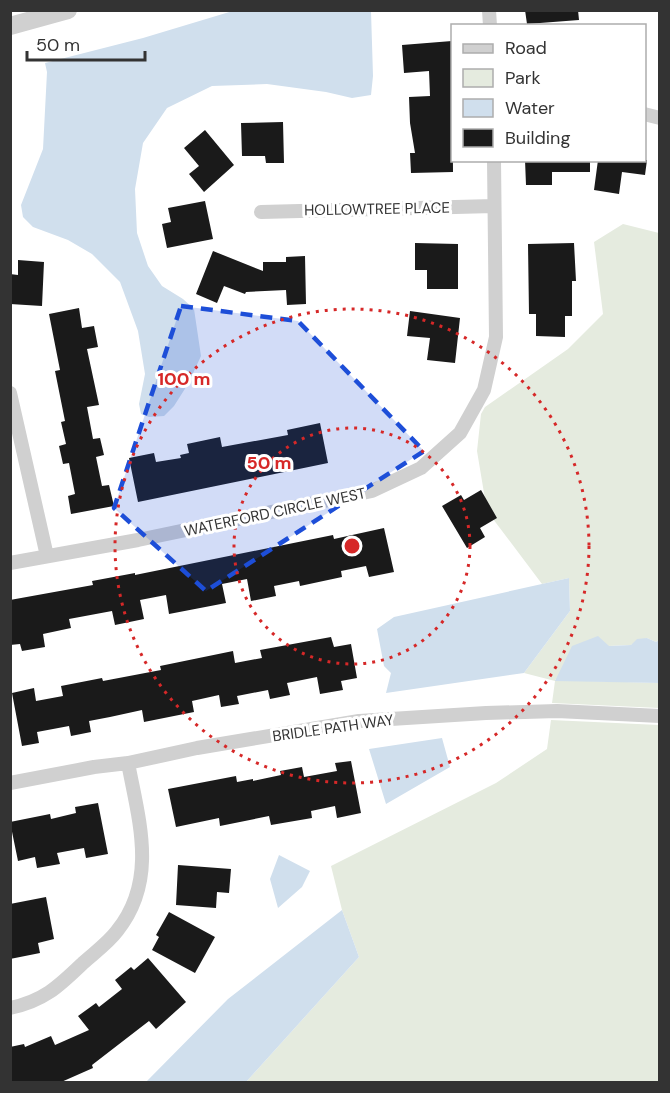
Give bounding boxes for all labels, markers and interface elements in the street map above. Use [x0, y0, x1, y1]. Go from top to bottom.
scale bar [27, 24, 146, 62]
legend [451, 24, 646, 162]
text: 50 m [36, 33, 80, 57]
text: Road [505, 36, 547, 60]
text: Park [505, 66, 541, 90]
text: Water [505, 96, 555, 120]
text: Building [505, 126, 570, 150]
street label: HOLLOWTREE PLACE [304, 198, 450, 220]
text: 100 m [157, 367, 211, 391]
text: 50 m [246, 451, 292, 475]
street label: WATERFORD CIRCLE WEST [182, 483, 368, 541]
centre of rings [342, 536, 362, 556]
street label: BRIDLE PATH WAY [271, 710, 395, 746]

